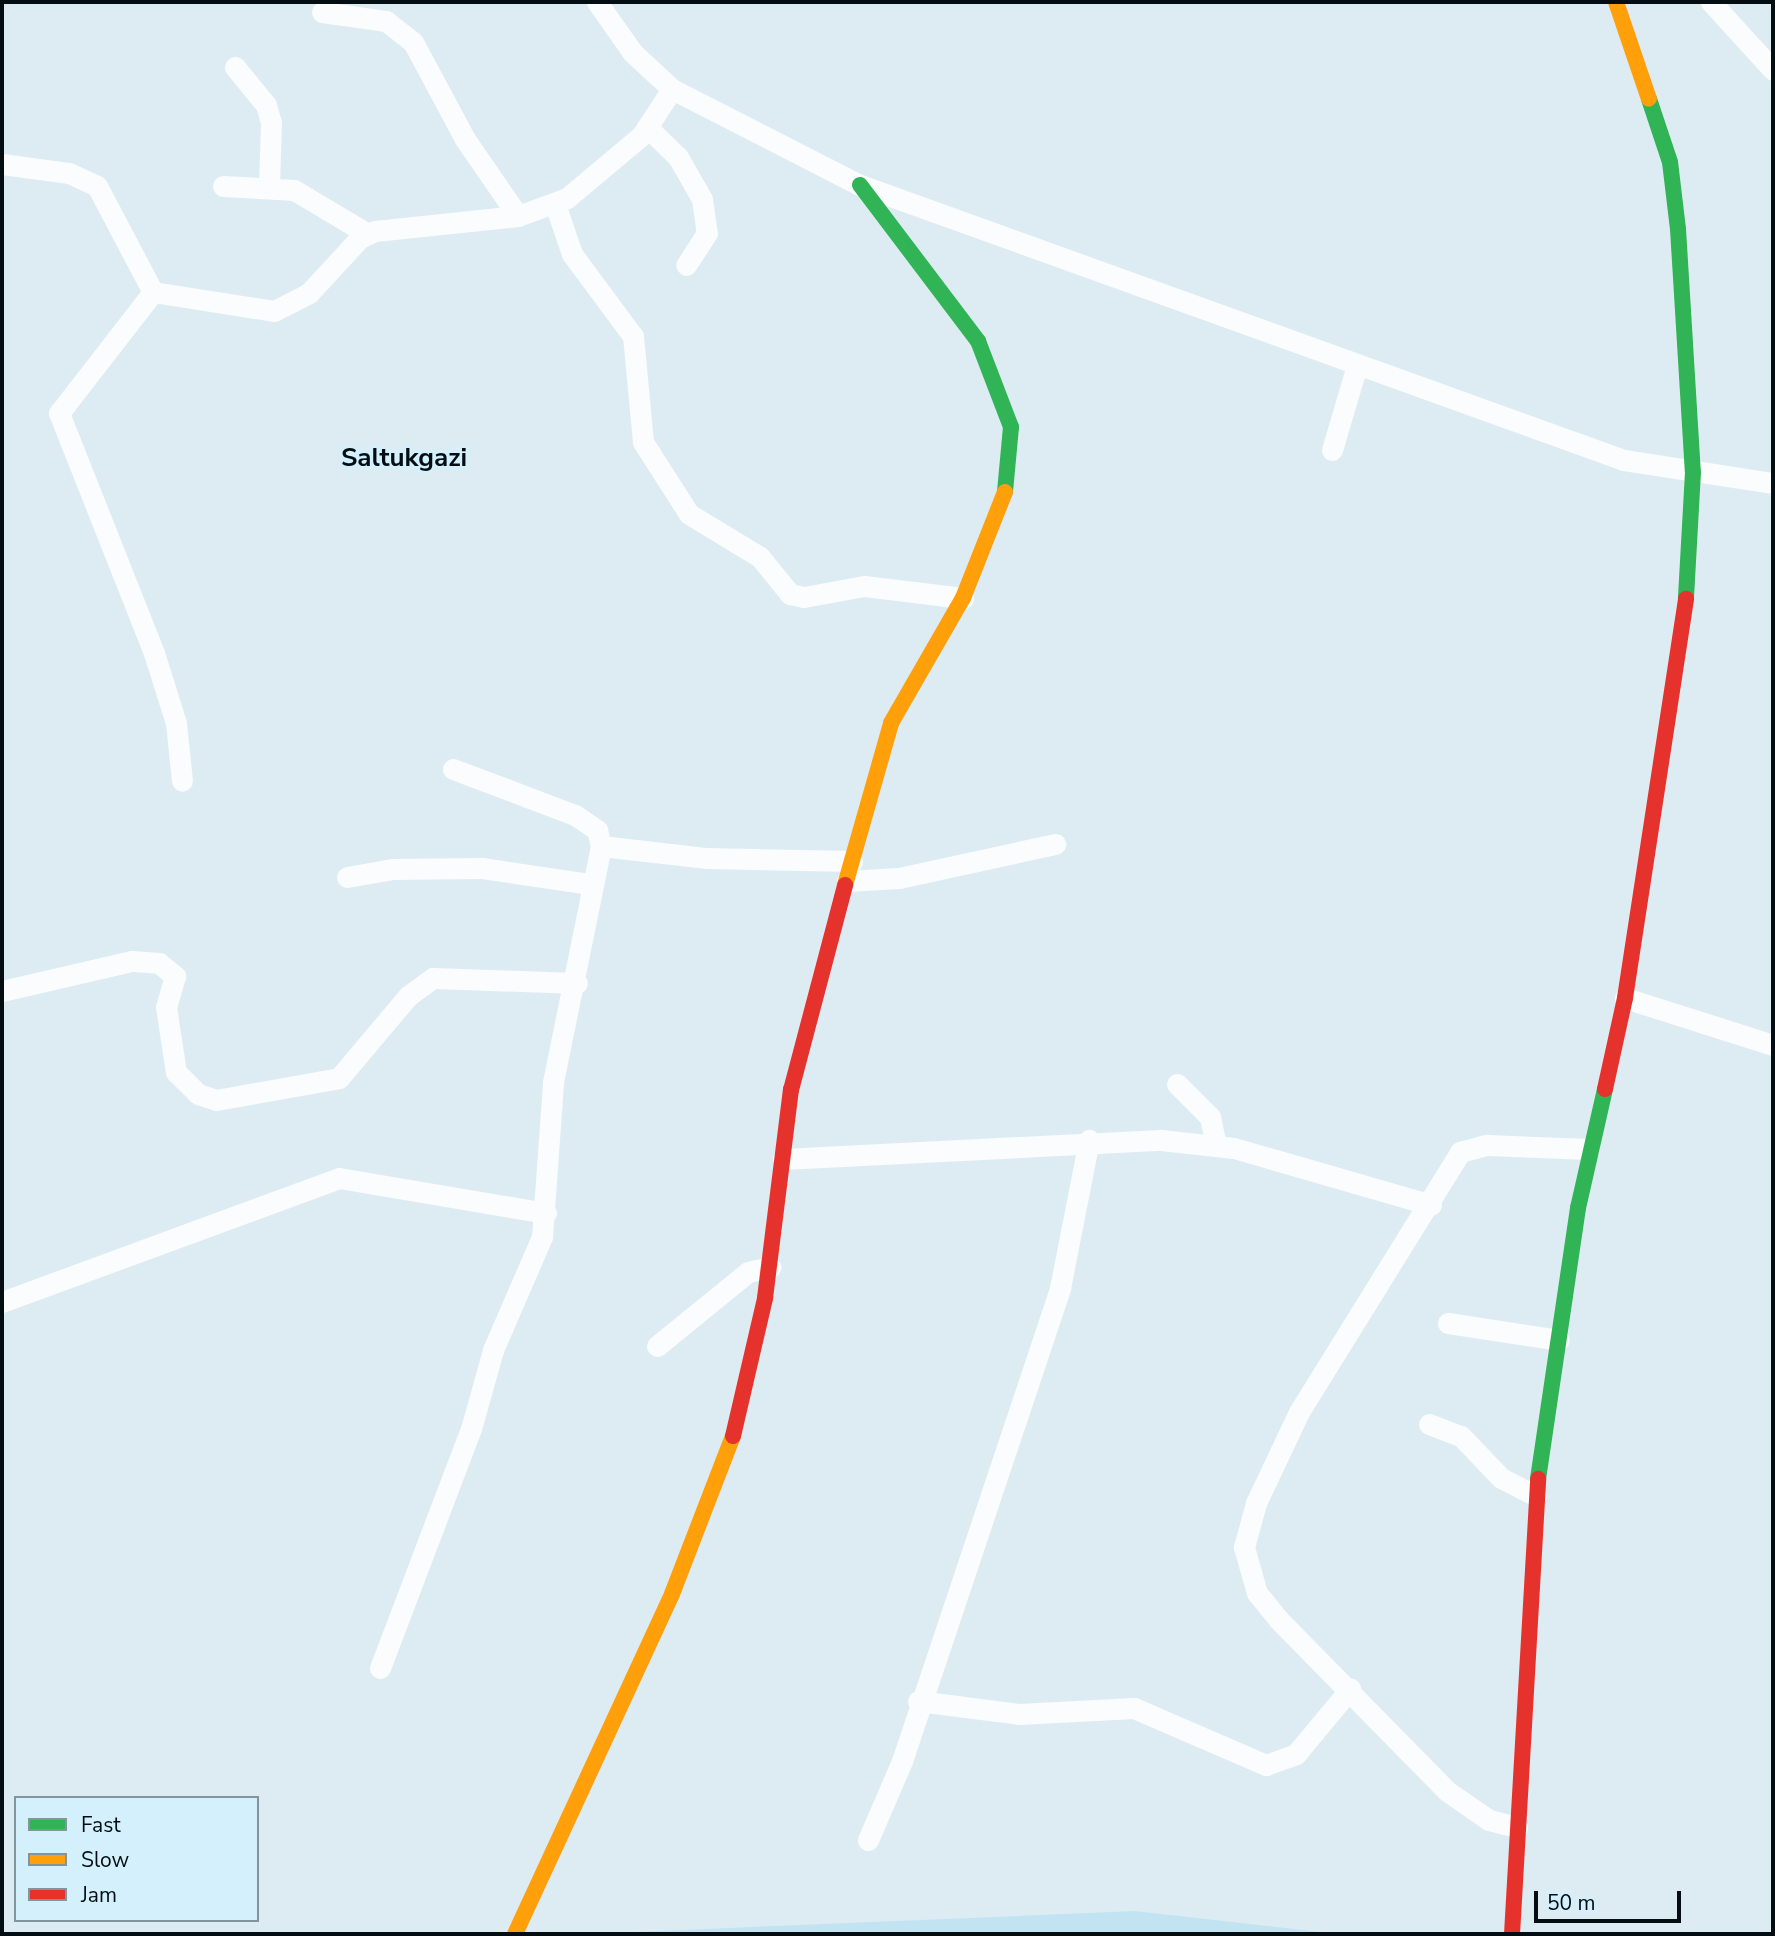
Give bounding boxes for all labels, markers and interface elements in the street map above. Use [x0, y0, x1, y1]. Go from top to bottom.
district label: Saltukgazi [341, 442, 467, 474]
legend [14, 1796, 259, 1922]
text: Fast [81, 1811, 121, 1839]
text: Slow [81, 1846, 129, 1874]
scale bar [1537, 1876, 1684, 1920]
text: Jam [81, 1881, 117, 1909]
text: 50 m [1547, 1889, 1596, 1917]

